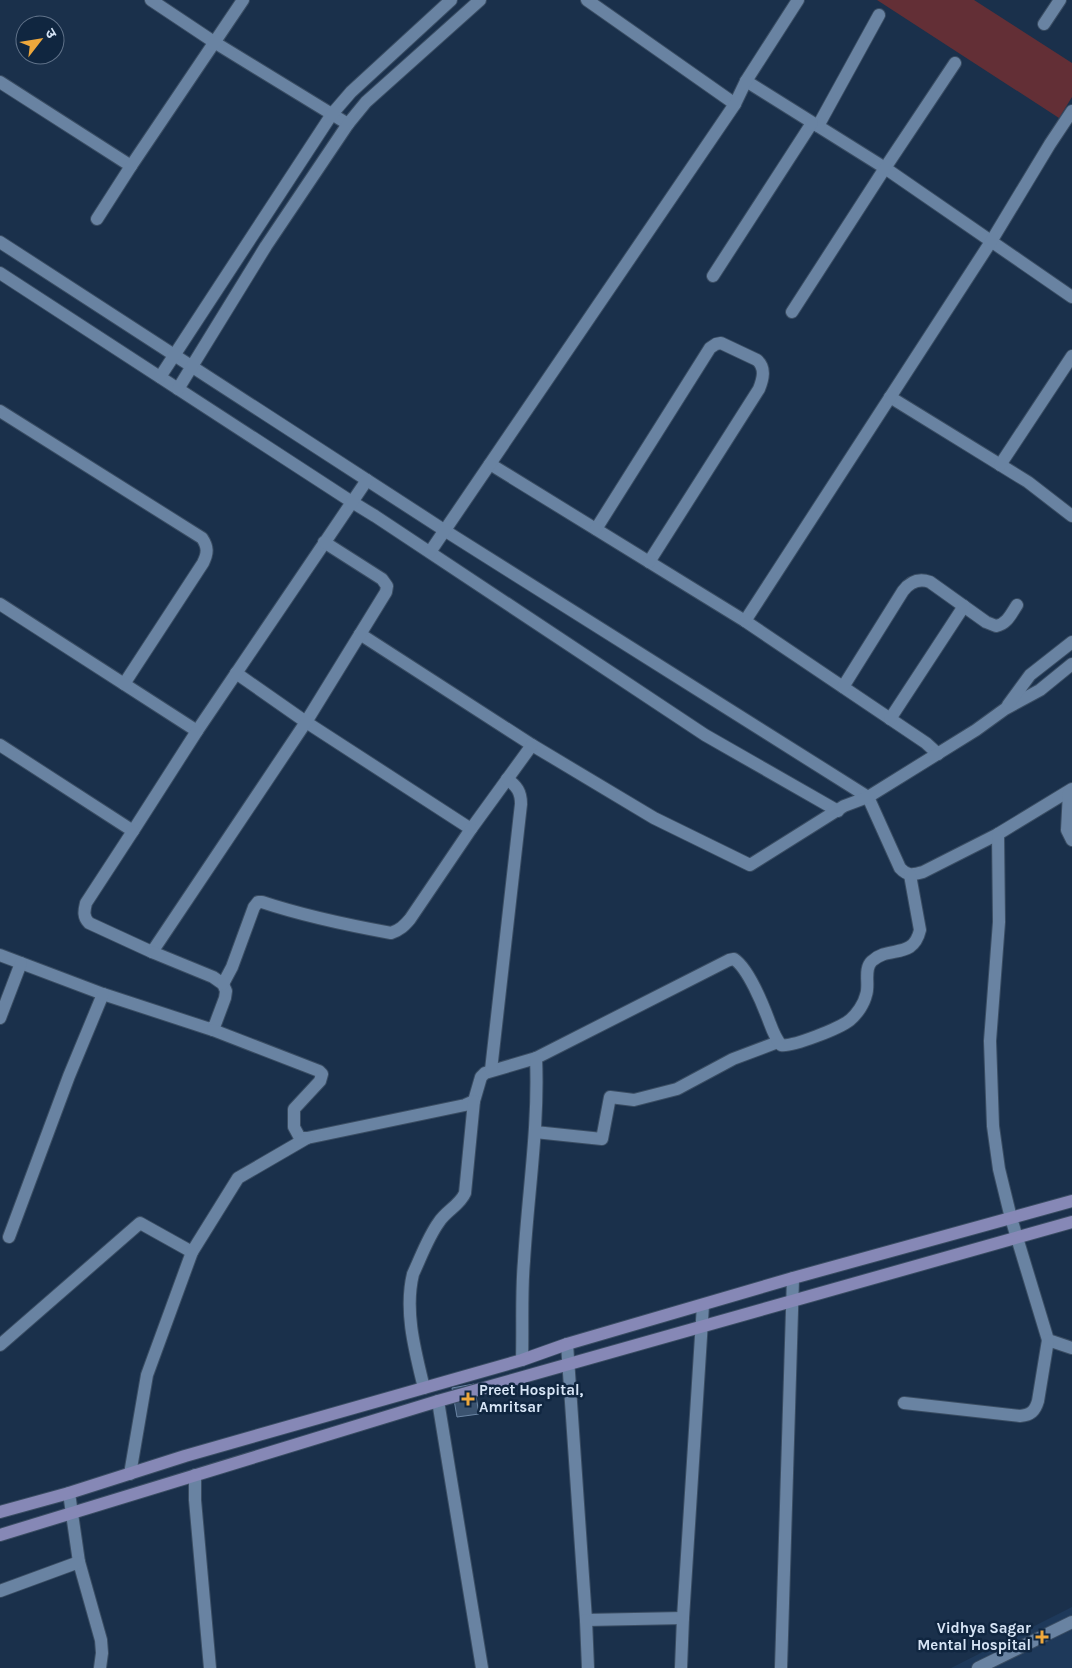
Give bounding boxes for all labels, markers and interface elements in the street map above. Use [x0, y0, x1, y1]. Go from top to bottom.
north arrow [15, 15, 65, 65]
text: उ [41, 26, 61, 42]
place label: Preet Hospital, Amritsar [479, 1381, 584, 1416]
marker: Preet Hospital, Amritsar [461, 1392, 475, 1406]
place label: Vidhya Sagar Mental Hospital [917, 1619, 1031, 1654]
marker: Vidhya Sagar Mental Hospital [1035, 1630, 1049, 1644]

